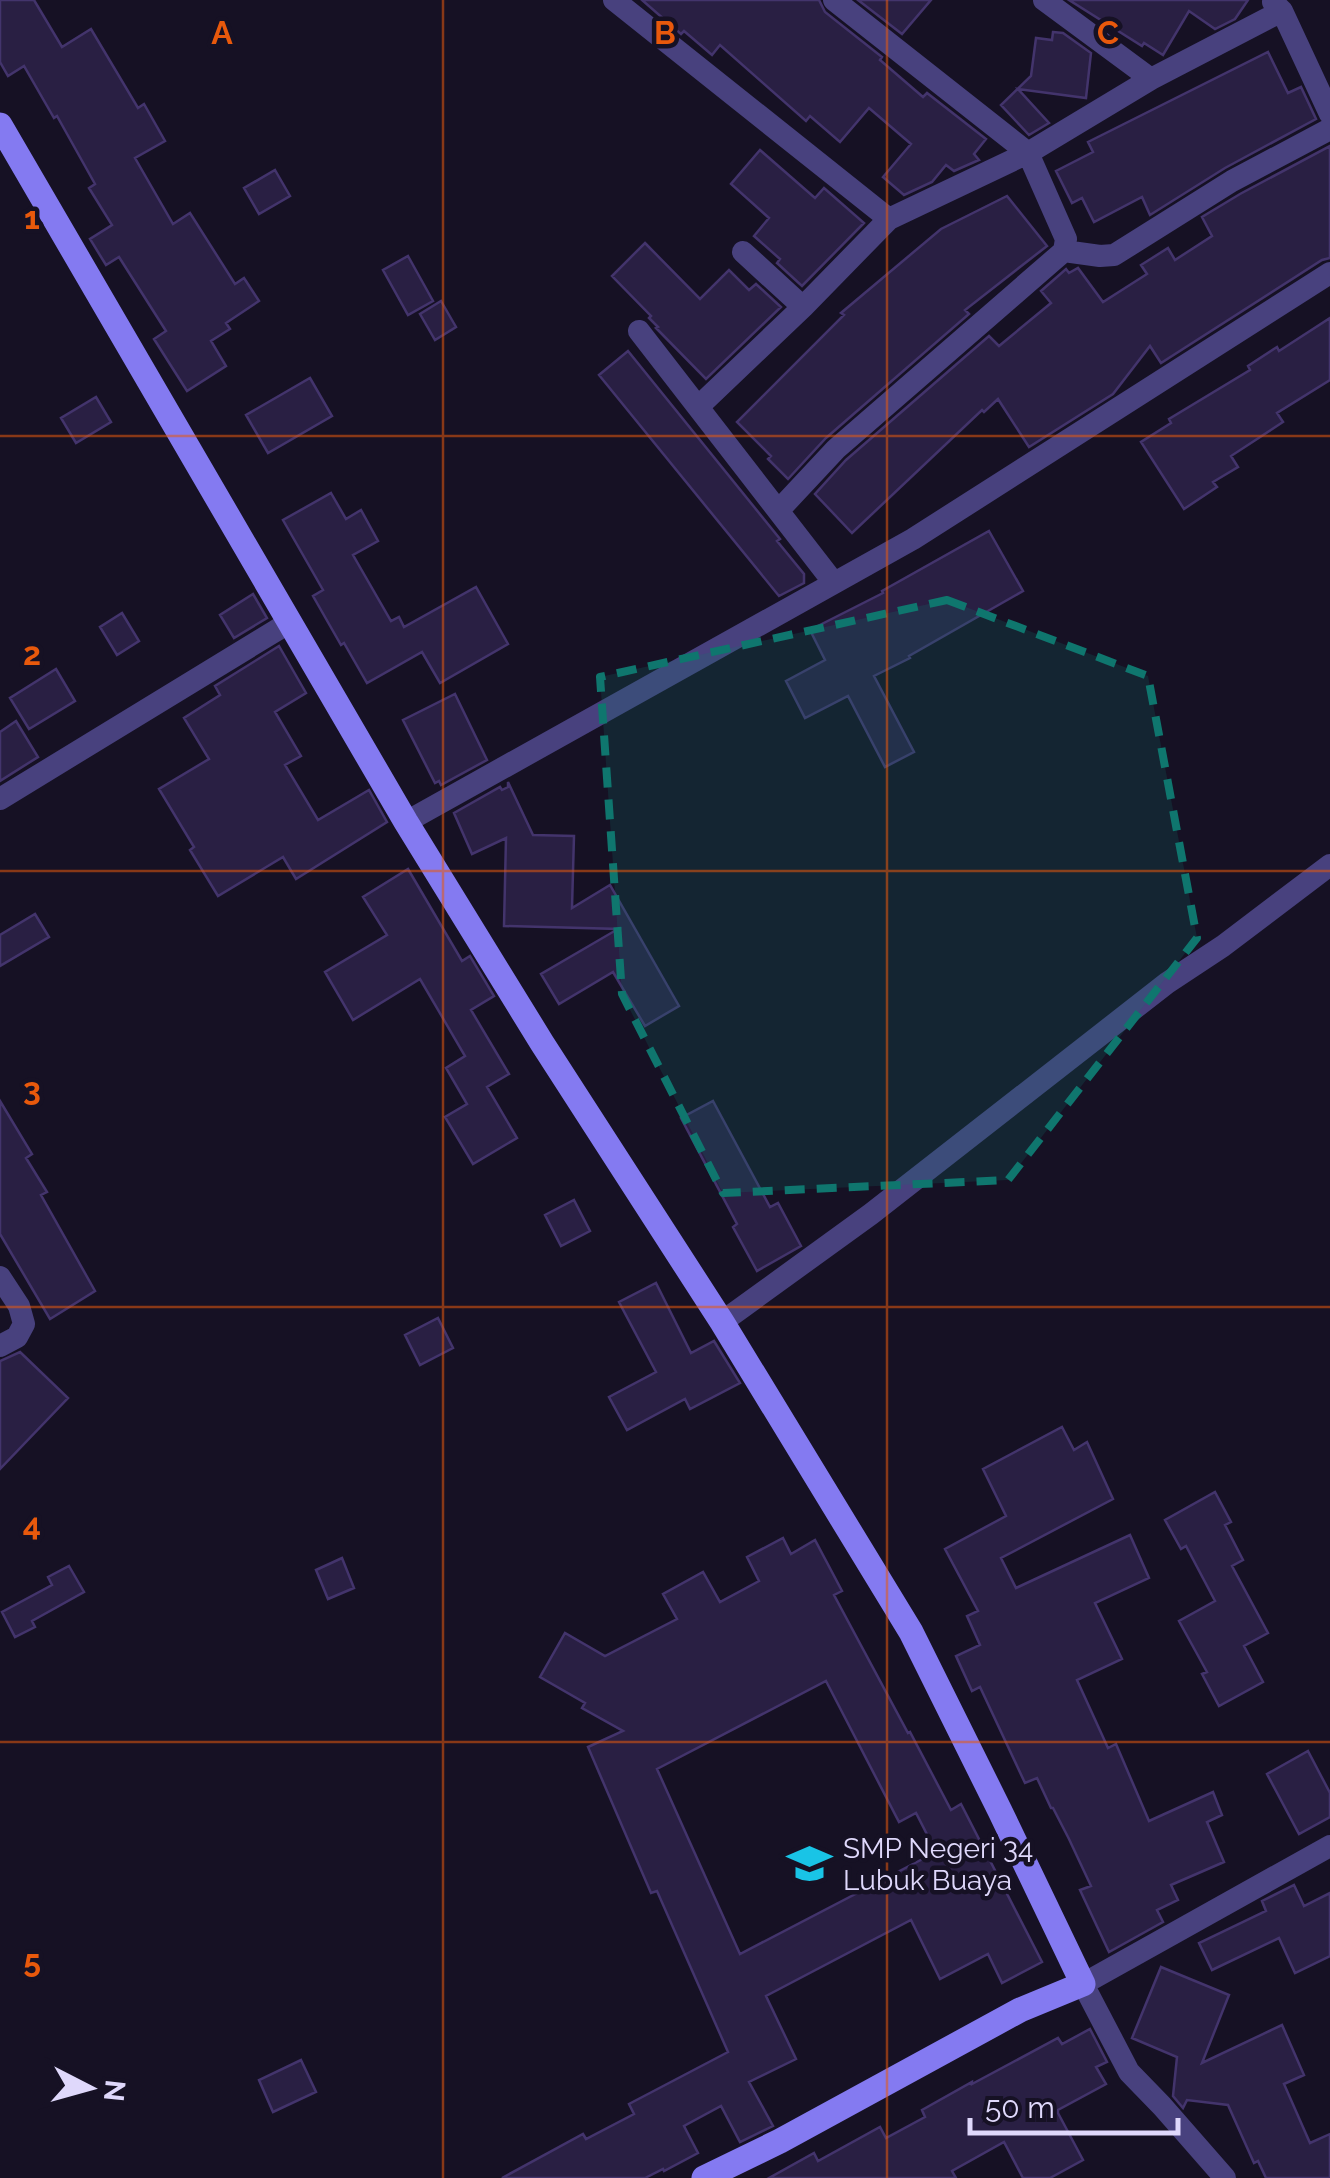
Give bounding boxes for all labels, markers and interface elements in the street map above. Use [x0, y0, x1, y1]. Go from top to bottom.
text: A [211, 14, 233, 51]
text: B [654, 14, 676, 51]
text: C [1097, 14, 1119, 51]
text: 1 [24, 199, 40, 236]
text: 2 [23, 635, 41, 672]
text: 3 [23, 1070, 41, 1107]
text: 4 [23, 1506, 41, 1543]
place label: SMP Negeri 34 Lubuk Buaya [843, 1832, 1033, 1897]
school or university icon: SMP Negeri 34 Lubuk Buaya [786, 1840, 834, 1888]
text: 5 [23, 1942, 41, 1979]
north arrow [40, 2038, 140, 2138]
scale bar [970, 2073, 1178, 2135]
text: N [97, 2078, 132, 2103]
text: 50 m [985, 2090, 1055, 2125]

